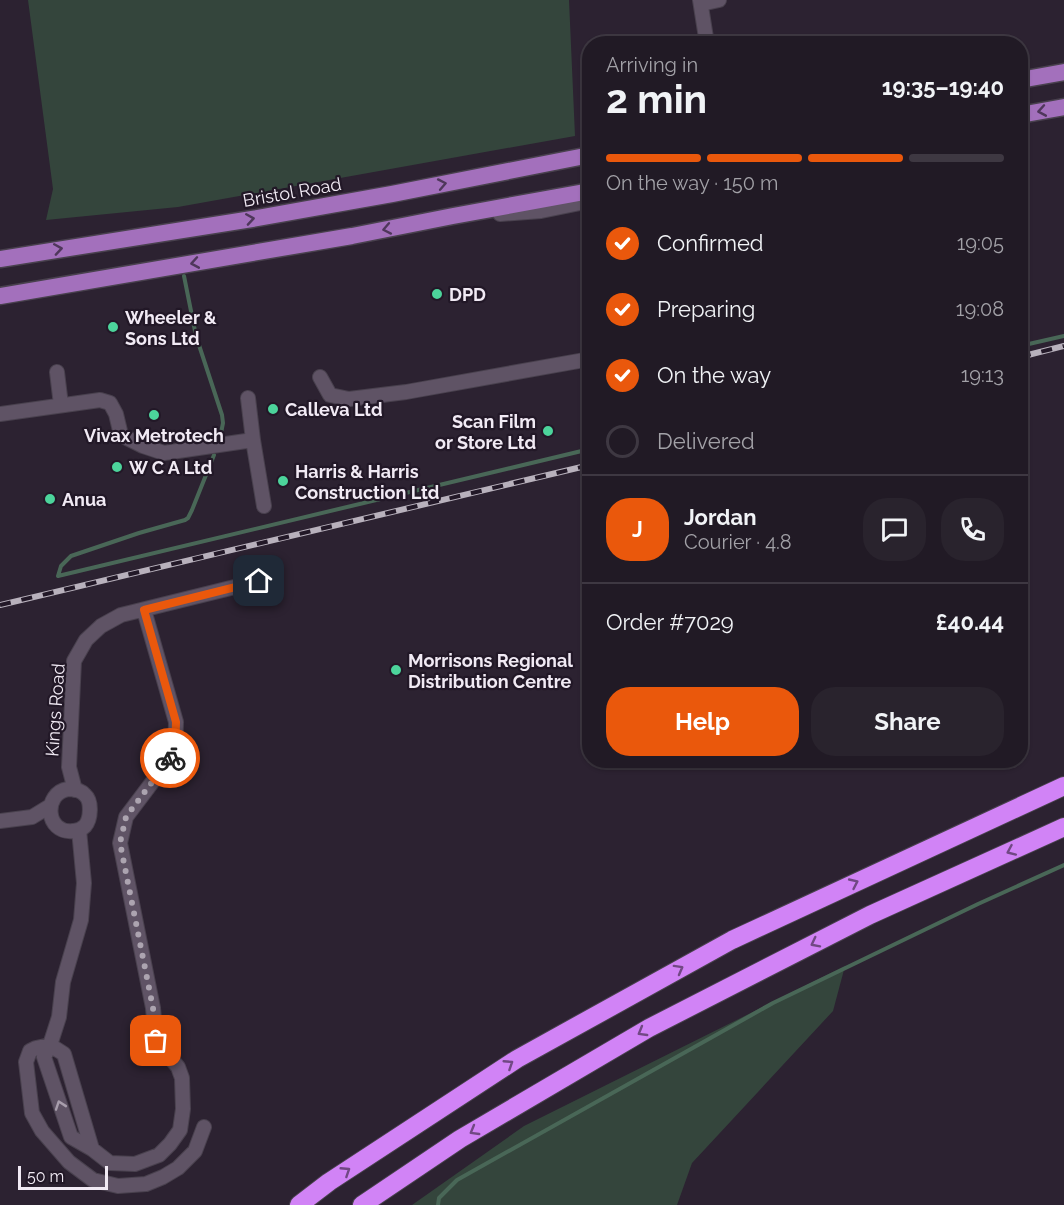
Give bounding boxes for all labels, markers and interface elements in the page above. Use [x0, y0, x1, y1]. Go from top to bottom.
text: Arriving in [606, 53, 698, 77]
text: 19:35–19:40 [882, 74, 1004, 100]
text: 2 min [606, 76, 707, 122]
one-way arrow [1037, 104, 1047, 117]
text: On the way · 150 m [606, 171, 778, 195]
street label: Bristol Road [241, 173, 343, 211]
one-way arrow [437, 178, 447, 191]
one-way arrow [245, 213, 255, 226]
one-way arrow [383, 222, 393, 235]
icon: check [606, 227, 639, 260]
text: Confirmed [657, 230, 764, 256]
text: 19:05 [957, 231, 1004, 255]
one-way arrow [53, 244, 62, 256]
one-way arrow [191, 256, 200, 268]
place label: DPD [449, 284, 486, 305]
marker: DPD [430, 287, 444, 301]
icon: check [606, 293, 639, 326]
text: Preparing [657, 296, 755, 322]
text: 19:08 [956, 297, 1004, 321]
place label: Wheeler & Sons Ltd [125, 307, 217, 349]
marker: Wheeler & Sons Ltd [106, 320, 120, 334]
icon: check [606, 359, 639, 392]
text: On the way [657, 362, 771, 388]
text: 19:13 [961, 363, 1004, 387]
place label: Calleva Ltd [285, 399, 383, 420]
marker: Calleva Ltd [266, 402, 280, 416]
marker: Vivax Metrotech [147, 408, 161, 422]
place label: Scan Film or Store Ltd [435, 411, 536, 453]
marker: Scan Film or Store Ltd [541, 424, 555, 438]
place label: Vivax Metrotech [84, 425, 224, 446]
text: Delivered [657, 428, 755, 454]
place label: W C A Ltd [129, 457, 212, 478]
marker: W C A Ltd [110, 460, 124, 474]
place label: Harris & Harris Construction Ltd [295, 461, 439, 503]
marker: Harris & Harris Construction Ltd [276, 474, 290, 488]
place label: Anua [62, 489, 106, 510]
marker: Anua [43, 492, 57, 506]
button: chat [863, 498, 926, 561]
button: phone [941, 498, 1004, 561]
text: Jordan [684, 504, 756, 530]
text: J [632, 516, 643, 542]
text: Courier · 4.8 [684, 530, 792, 554]
pin [233, 555, 284, 606]
icon: home [242, 564, 275, 597]
text: Order #7029 [606, 609, 734, 635]
text: £40.44 [936, 609, 1004, 635]
place label: Morrisons Regional Distribution Centre [408, 650, 573, 692]
street label: Kings Road [41, 663, 69, 757]
marker: Morrisons Regional Distribution Centre [389, 663, 403, 677]
button: Help [606, 687, 799, 756]
button: Share [811, 687, 1004, 756]
courier [140, 728, 200, 788]
icon: bike [154, 742, 187, 775]
one-way arrow [1006, 844, 1017, 856]
one-way arrow [848, 879, 859, 891]
one-way arrow [811, 936, 822, 947]
one-way arrow [673, 965, 684, 976]
pin [130, 1015, 181, 1066]
icon: bag [139, 1024, 172, 1057]
one-way arrow [638, 1025, 648, 1036]
one-way arrow [502, 1060, 513, 1071]
one-way arrow [54, 1100, 67, 1111]
one-way arrow [470, 1124, 480, 1135]
scale bar [18, 1163, 108, 1190]
text: 50 m [27, 1167, 64, 1186]
one-way arrow [340, 1167, 351, 1178]

